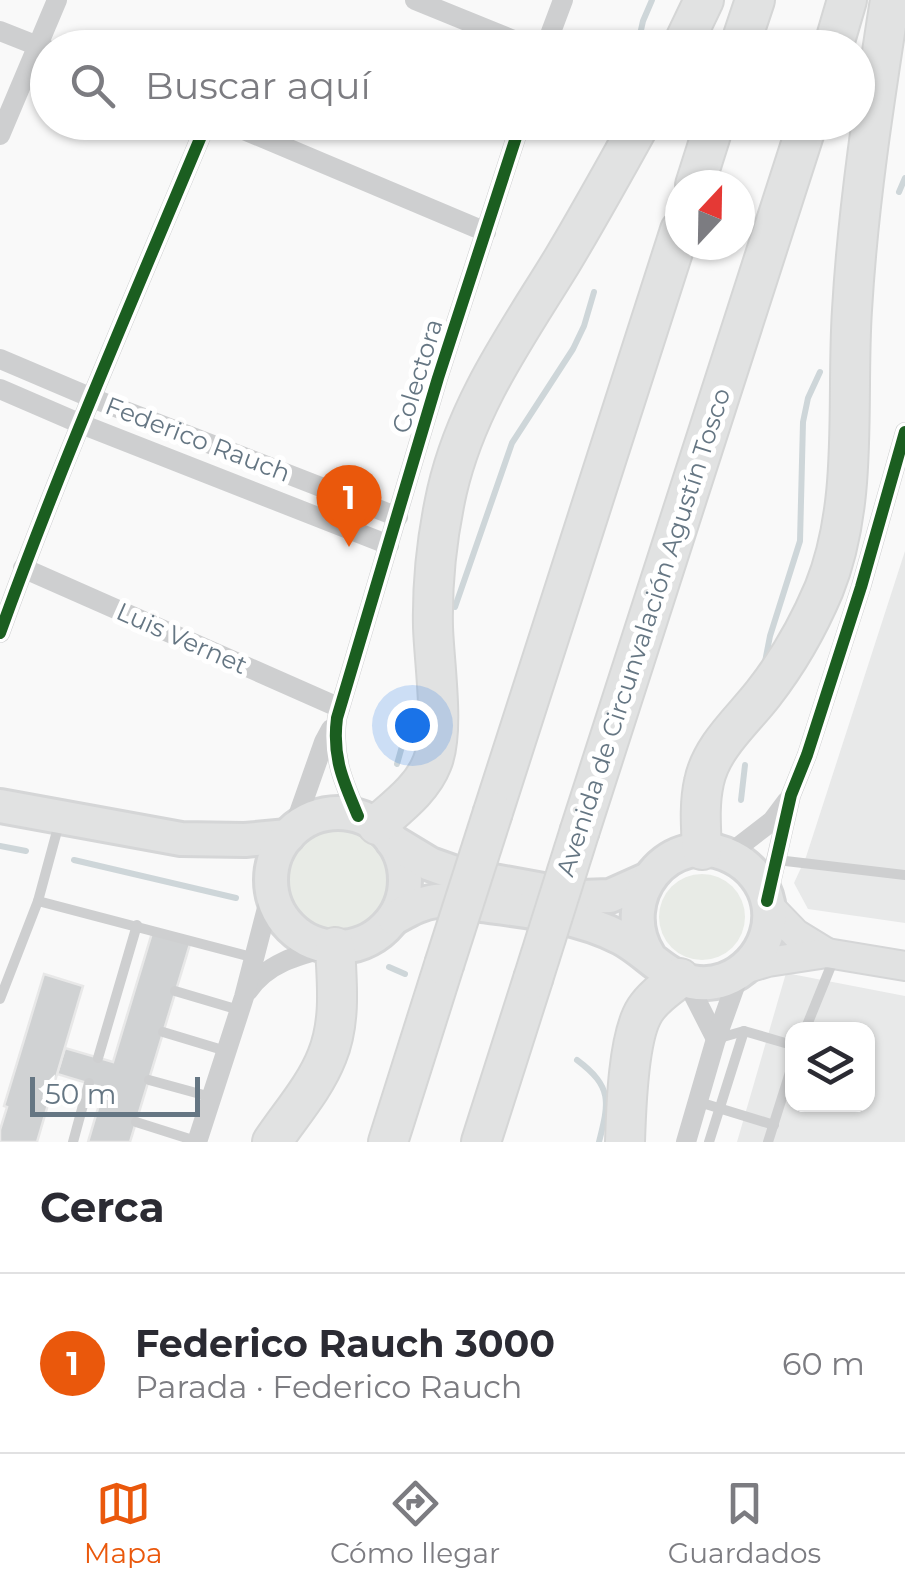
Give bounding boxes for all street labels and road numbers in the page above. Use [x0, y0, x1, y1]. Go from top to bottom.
street label: Colectora [385, 315, 449, 437]
street label: Avenida de Circunvalación Agustín Tosco [550, 384, 736, 880]
street label: Federico Rauch [101, 390, 295, 488]
street label: Luis Vernet [112, 596, 252, 680]

